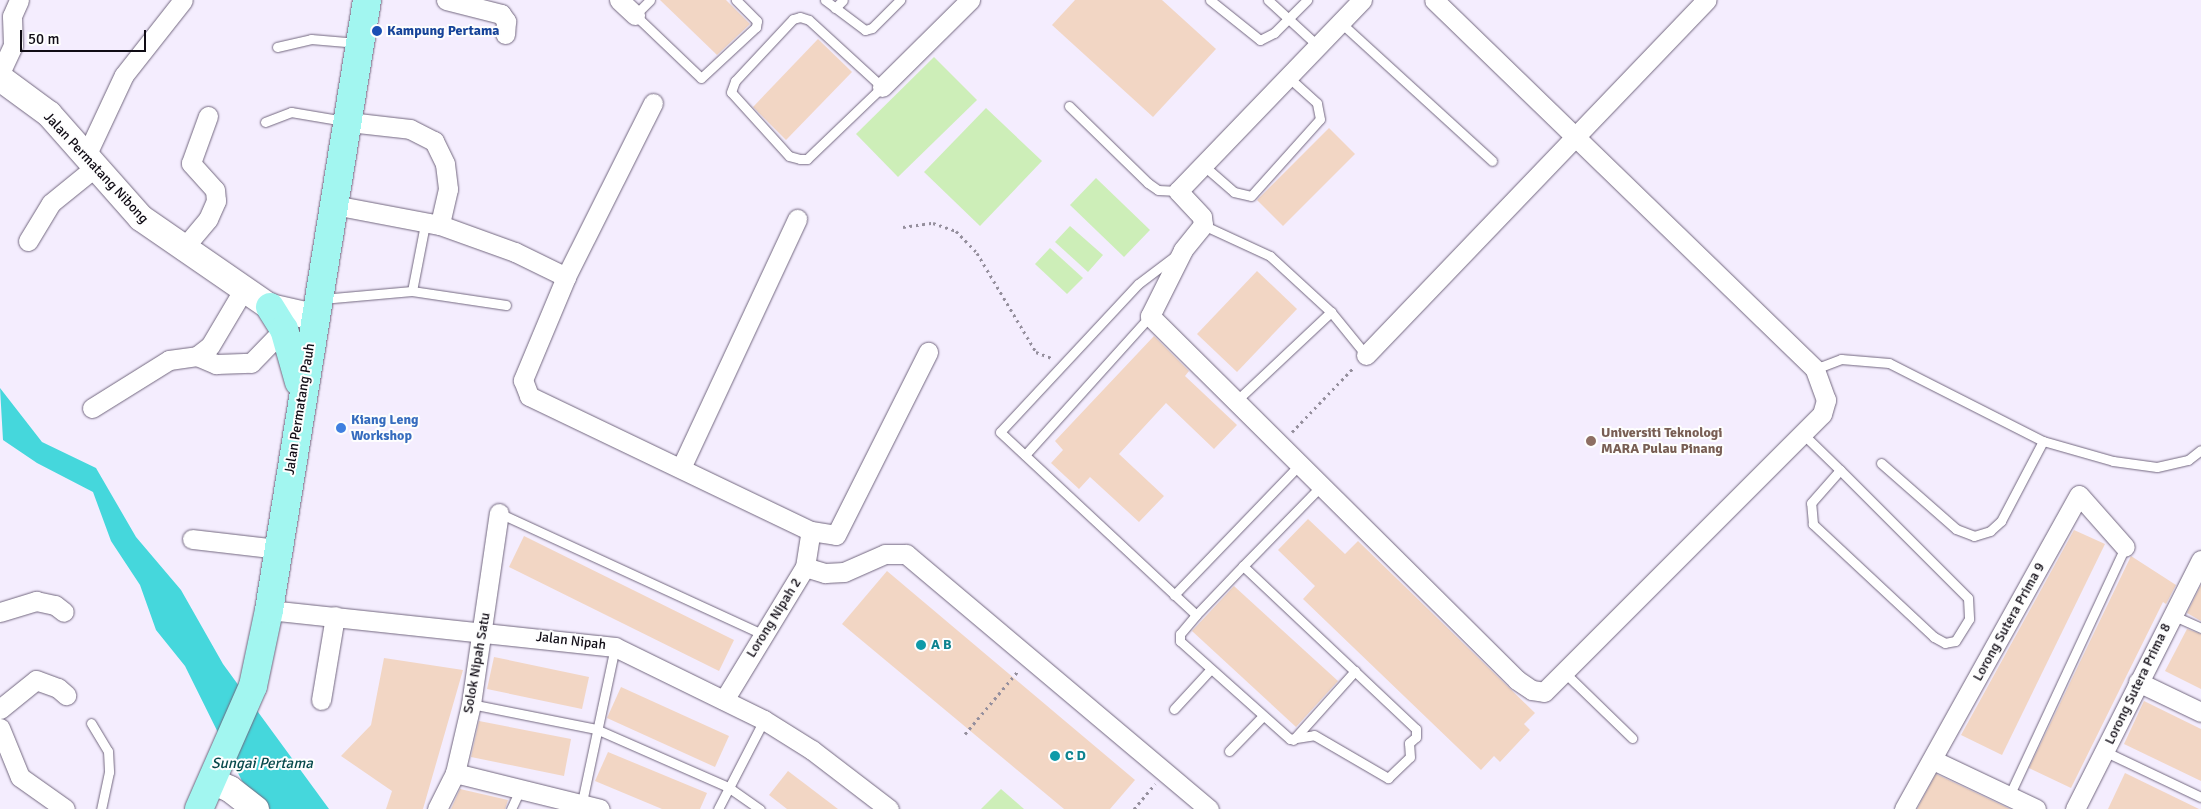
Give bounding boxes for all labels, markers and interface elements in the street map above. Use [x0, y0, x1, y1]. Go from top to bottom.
scale bar [22, 20, 149, 52]
place label: Kampung Pertama [387, 23, 500, 39]
marker: Kampung Pertama [371, 25, 383, 37]
text: 50 m [28, 30, 59, 48]
street label: Jalan Permatang Nibong [40, 109, 152, 227]
street label: Jalan Permatang Pauh [281, 342, 319, 476]
place label: Kiang Leng Workshop [351, 412, 419, 444]
marker: Kiang Leng Workshop [335, 422, 347, 434]
place label: Universiti Teknologi MARA Pulau Pinang [1601, 425, 1723, 458]
marker: Universiti Teknologi MARA Pulau Pinang [1585, 435, 1597, 447]
street label: Lorong Sutera Prima 9 [1969, 560, 2049, 684]
street label: Lorong Nipah 2 [743, 575, 805, 661]
street label: Solok Nipah Satu [460, 611, 494, 715]
street label: Lorong Sutera Prima 8 [2101, 621, 2175, 747]
street label: Jalan Nipah [535, 628, 607, 654]
place label: A B [931, 637, 952, 653]
marker: A B [915, 639, 927, 651]
place label: C D [1065, 748, 1086, 764]
marker: C D [1049, 750, 1061, 762]
water label: Sungai Pertama [211, 755, 313, 773]

